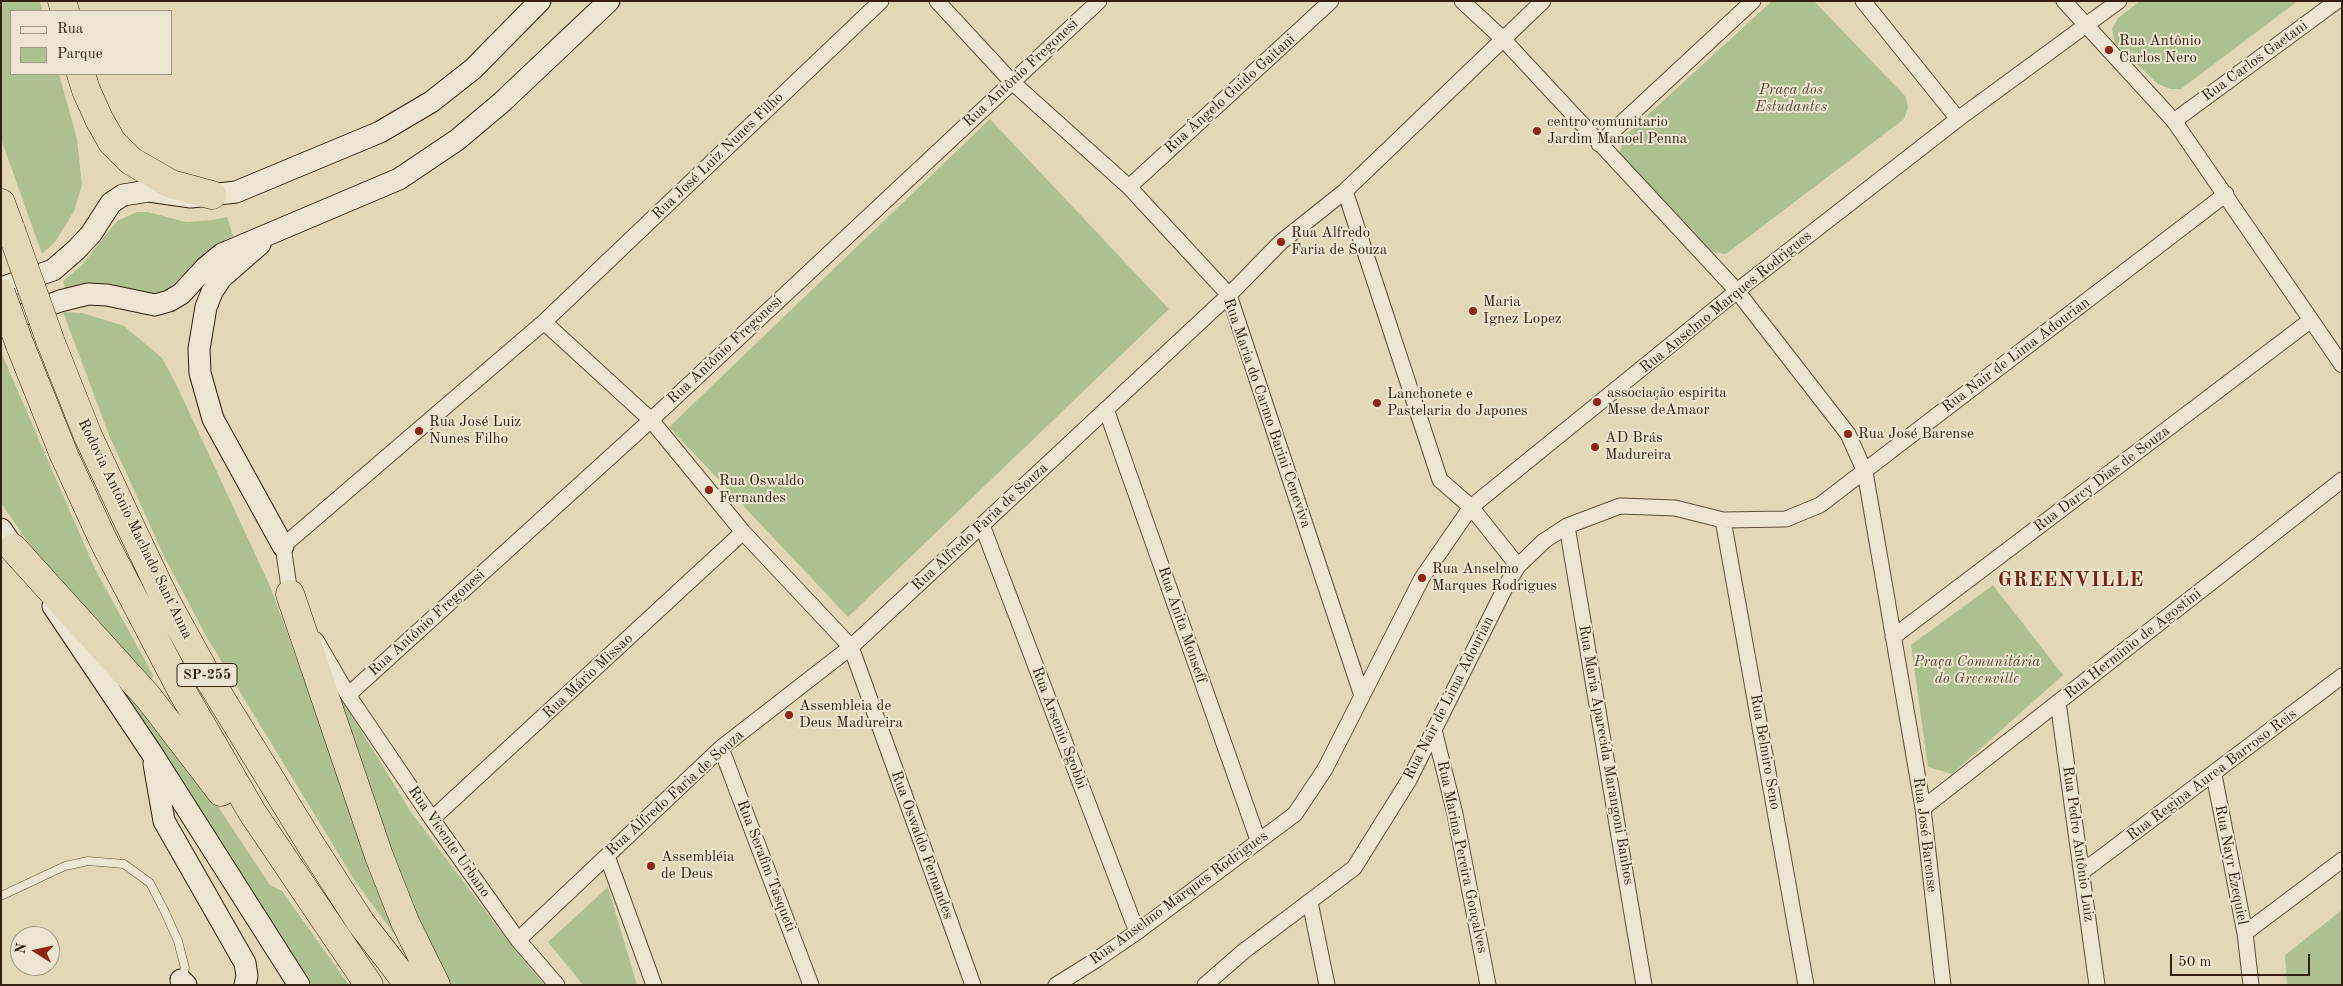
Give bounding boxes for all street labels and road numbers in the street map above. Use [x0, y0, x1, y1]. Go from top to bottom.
street label: Rua Antônio Fregonesi [960, 15, 1082, 131]
street label: Rua Carlos Gaetani [2199, 17, 2311, 105]
street label: Rua Ângelo Guido Gaitani [1161, 30, 1299, 158]
street label: Rua José Luiz Nunes Filho [649, 89, 787, 223]
street label: Rua Anselmo Marques Rodrigues [1636, 227, 1816, 377]
street label: Rua Antônio Fregonesi [664, 292, 786, 408]
street label: Rua Nair de Lima Adourian [1938, 293, 2094, 417]
street label: Rua Maria do Carmo Barini Ceneviva [1219, 296, 1315, 530]
street label: Rodovia Antônio Machado Sant'Anna [74, 416, 196, 642]
street label: Rua Darcy Dias de Souza [2030, 422, 2174, 536]
street label: Rua Alfredo Faria de Souza [908, 459, 1052, 595]
street label: Rua Anita Monseff [1154, 564, 1210, 686]
street label: Rua Antônio Fregonesi [365, 566, 489, 680]
street label: Rua Herminio de Agostini [2061, 585, 2205, 703]
street label: Rua Nair de Lima Adourian [1400, 613, 1498, 783]
street label: Rua Maria Aparecida Marangoni Banhos [1574, 624, 1638, 886]
street label: Rua Mário Missao [539, 630, 637, 722]
road number: SP-255 [177, 664, 237, 686]
street label: Rua Arsenio Sgobbi [1027, 664, 1091, 792]
street label: Rua Belmiro Seno [1746, 693, 1784, 811]
street label: Rua Regina Aurea Barroso Reis [2124, 705, 2300, 845]
street label: Rua Alfredo Faria de Souza [602, 726, 748, 860]
street label: Rua Marina Pereira Gonçalves [1433, 759, 1491, 955]
street label: Rua Pedro Antônio Luiz [2058, 765, 2098, 923]
street label: Rua Oswaldo Fernandes [887, 768, 957, 922]
street label: Rua José Barense [1909, 776, 1941, 894]
street label: Rua Vicente Urbano [404, 783, 494, 901]
street label: Rua Serafim Tasqueti [733, 798, 799, 934]
street label: Rua Nayr Ezequiel [2211, 804, 2251, 926]
street label: Rua Anselmo Marques Rodrigues [1086, 827, 1272, 969]

